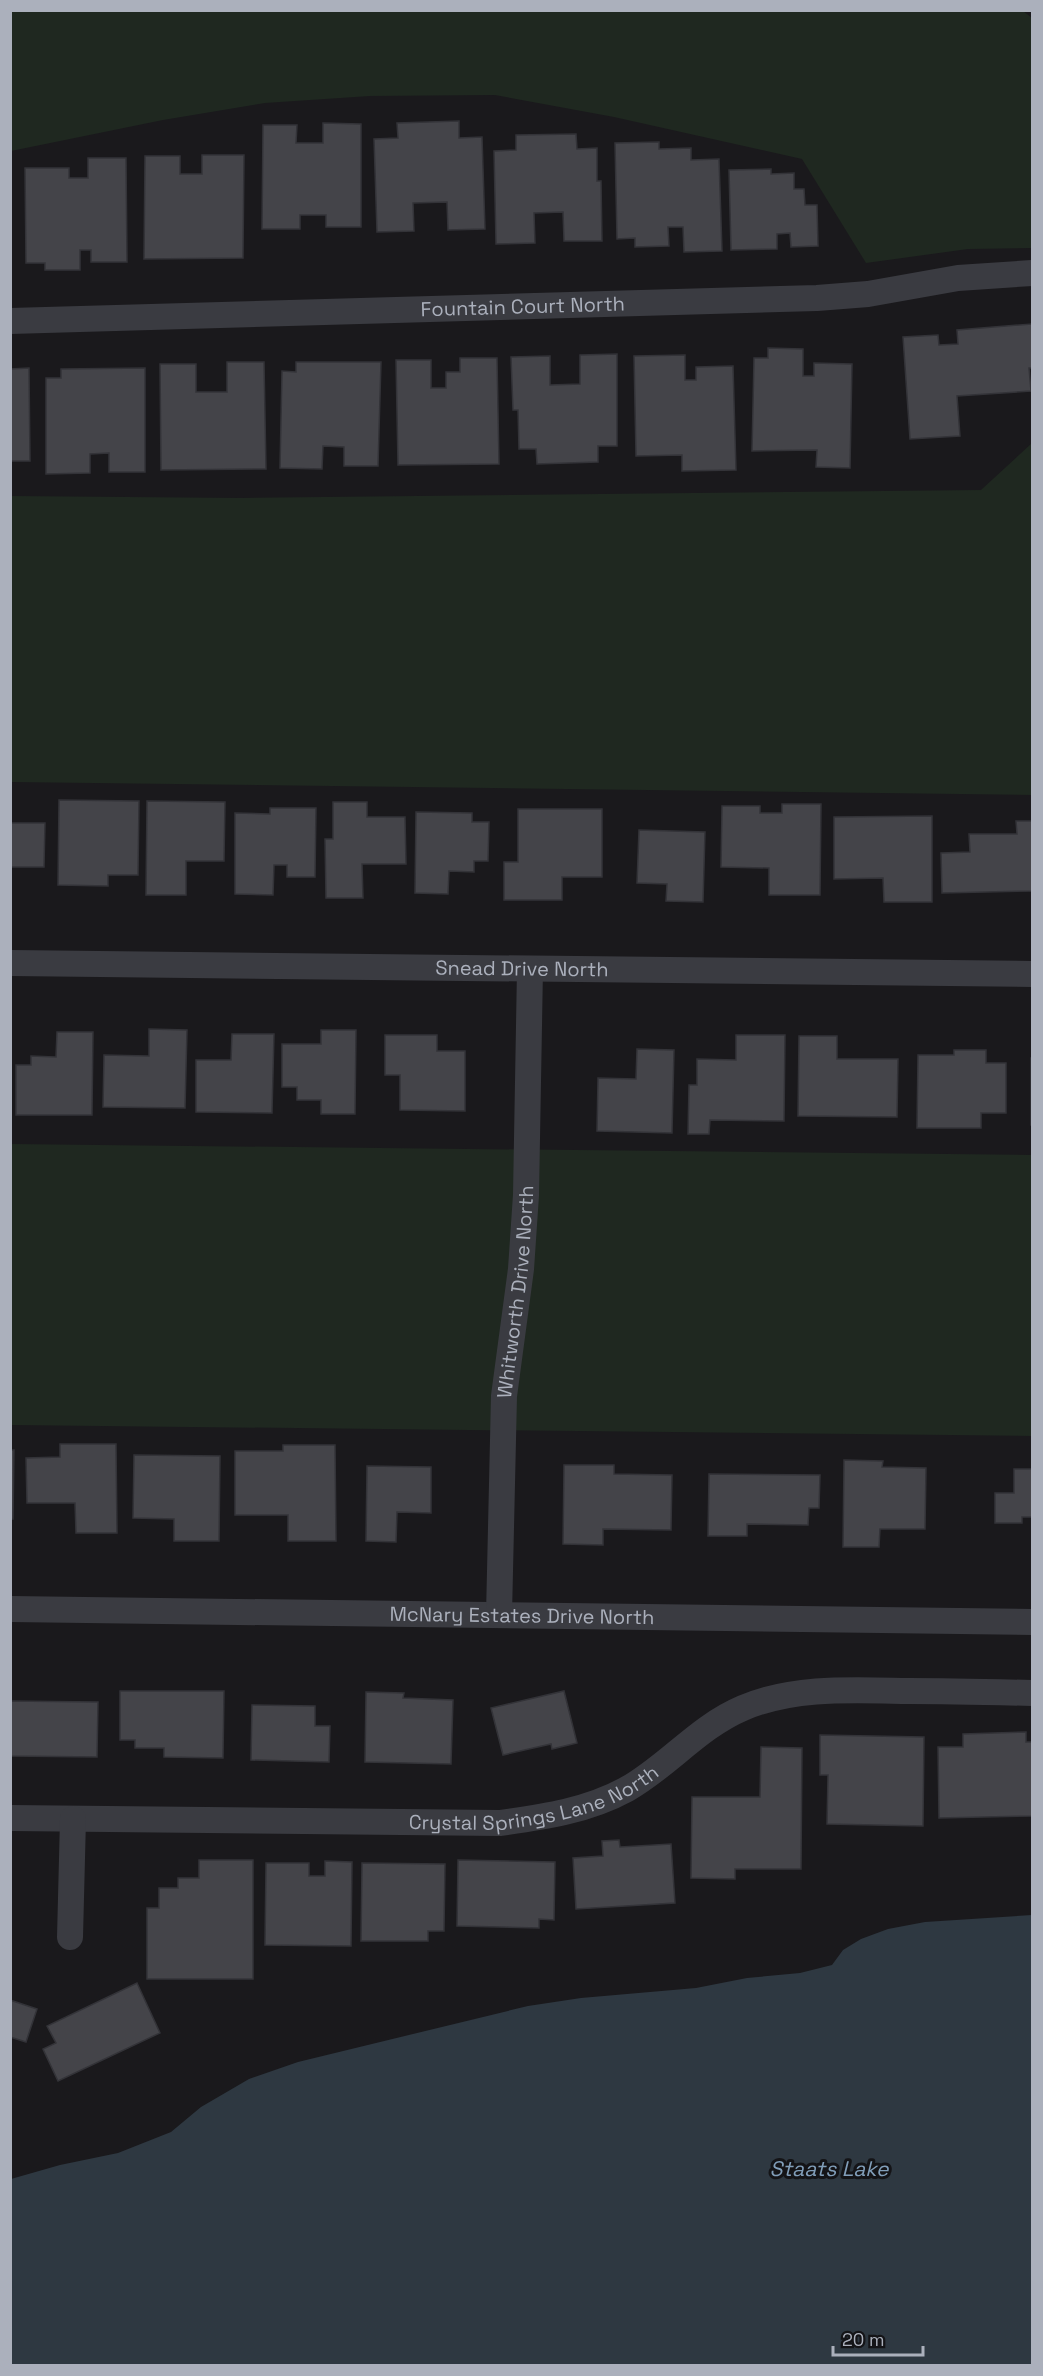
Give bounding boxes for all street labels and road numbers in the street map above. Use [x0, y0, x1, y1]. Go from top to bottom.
street label: Fountain Court North [420, 290, 625, 322]
street label: Snead Drive North [435, 955, 609, 982]
street label: Whitworth Drive North [491, 1185, 539, 1400]
street label: McNary Estates Drive North [389, 1601, 654, 1630]
street label: Crystal Springs Lane North [409, 1759, 664, 1837]

